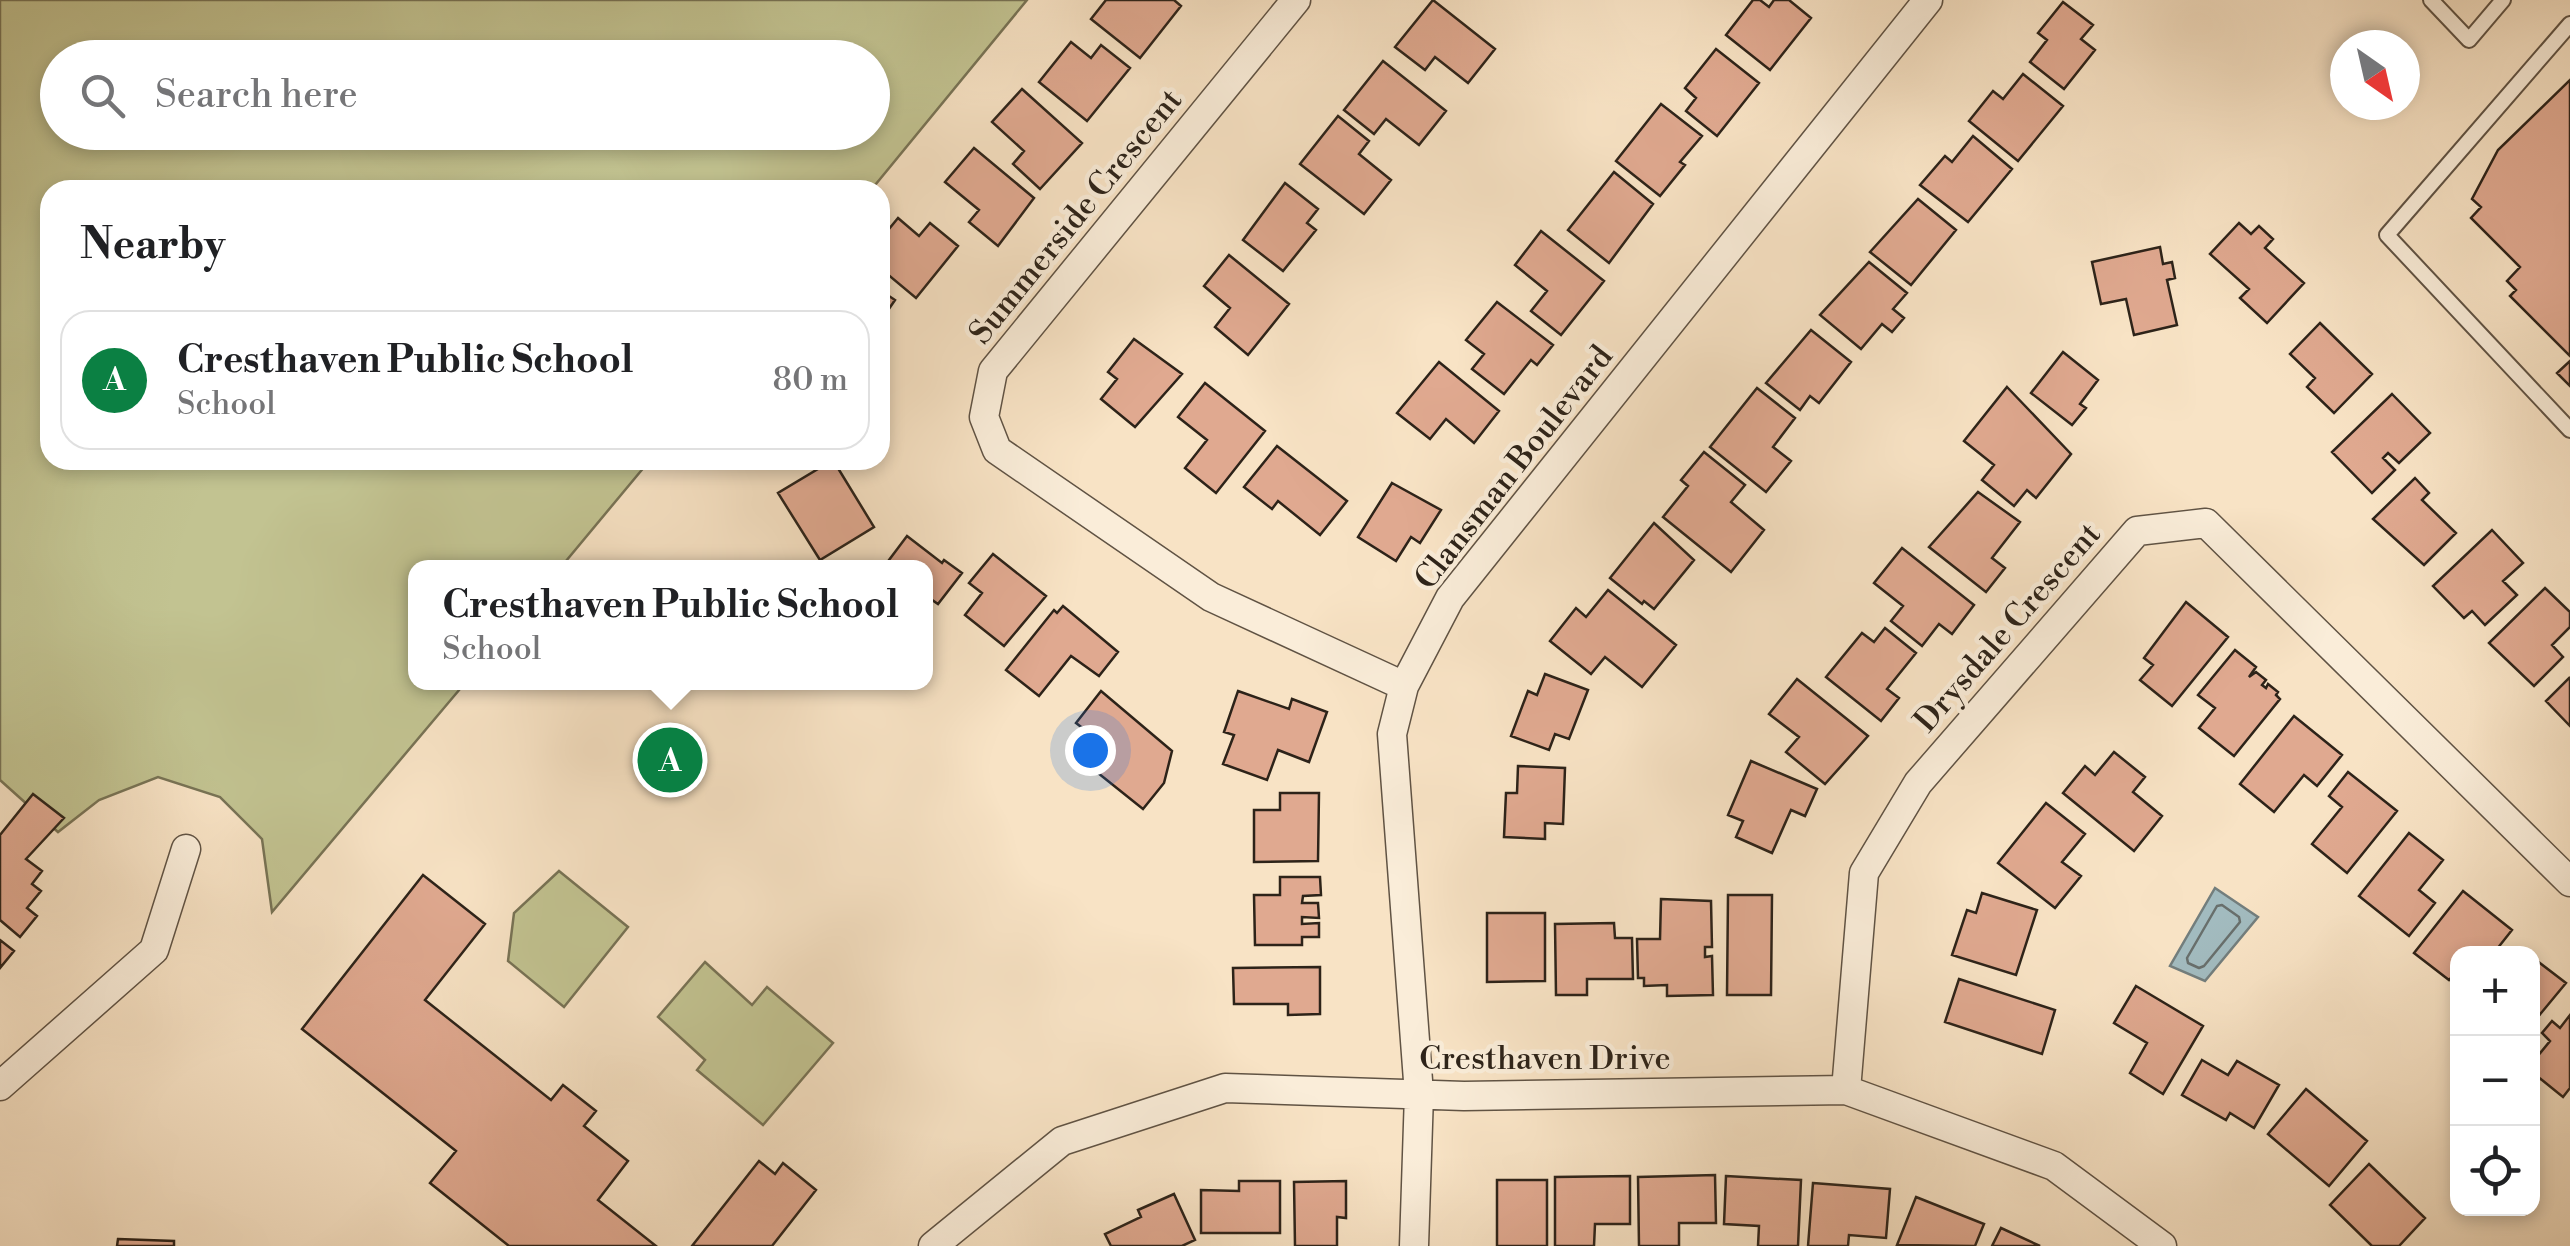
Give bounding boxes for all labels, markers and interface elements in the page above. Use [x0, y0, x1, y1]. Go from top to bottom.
north arrow [2330, 30, 2420, 120]
search box [40, 40, 890, 150]
icon: search [75, 68, 130, 123]
text: Search here [155, 72, 358, 119]
street label: Summerside Crescent [961, 81, 1191, 352]
text: Nearby [80, 219, 225, 272]
text: Cresthaven Public School [177, 337, 633, 384]
street label: Clansman Boulevard [1406, 338, 1621, 598]
text: A [103, 360, 126, 400]
text: 80 m [773, 360, 848, 400]
text: School [177, 384, 276, 424]
street label: Drysdale Crescent [1906, 515, 2110, 741]
popup [408, 560, 933, 690]
text: Cresthaven Public School [442, 582, 899, 629]
text: School [442, 629, 541, 669]
pin: A [638, 722, 702, 798]
your location [1065, 725, 1116, 776]
map controls [2450, 946, 2540, 1216]
button: + [2450, 946, 2540, 1036]
button: − [2450, 1036, 2540, 1126]
street label: Cresthaven Drive [1419, 1039, 1671, 1079]
button: locate [2450, 1126, 2540, 1216]

